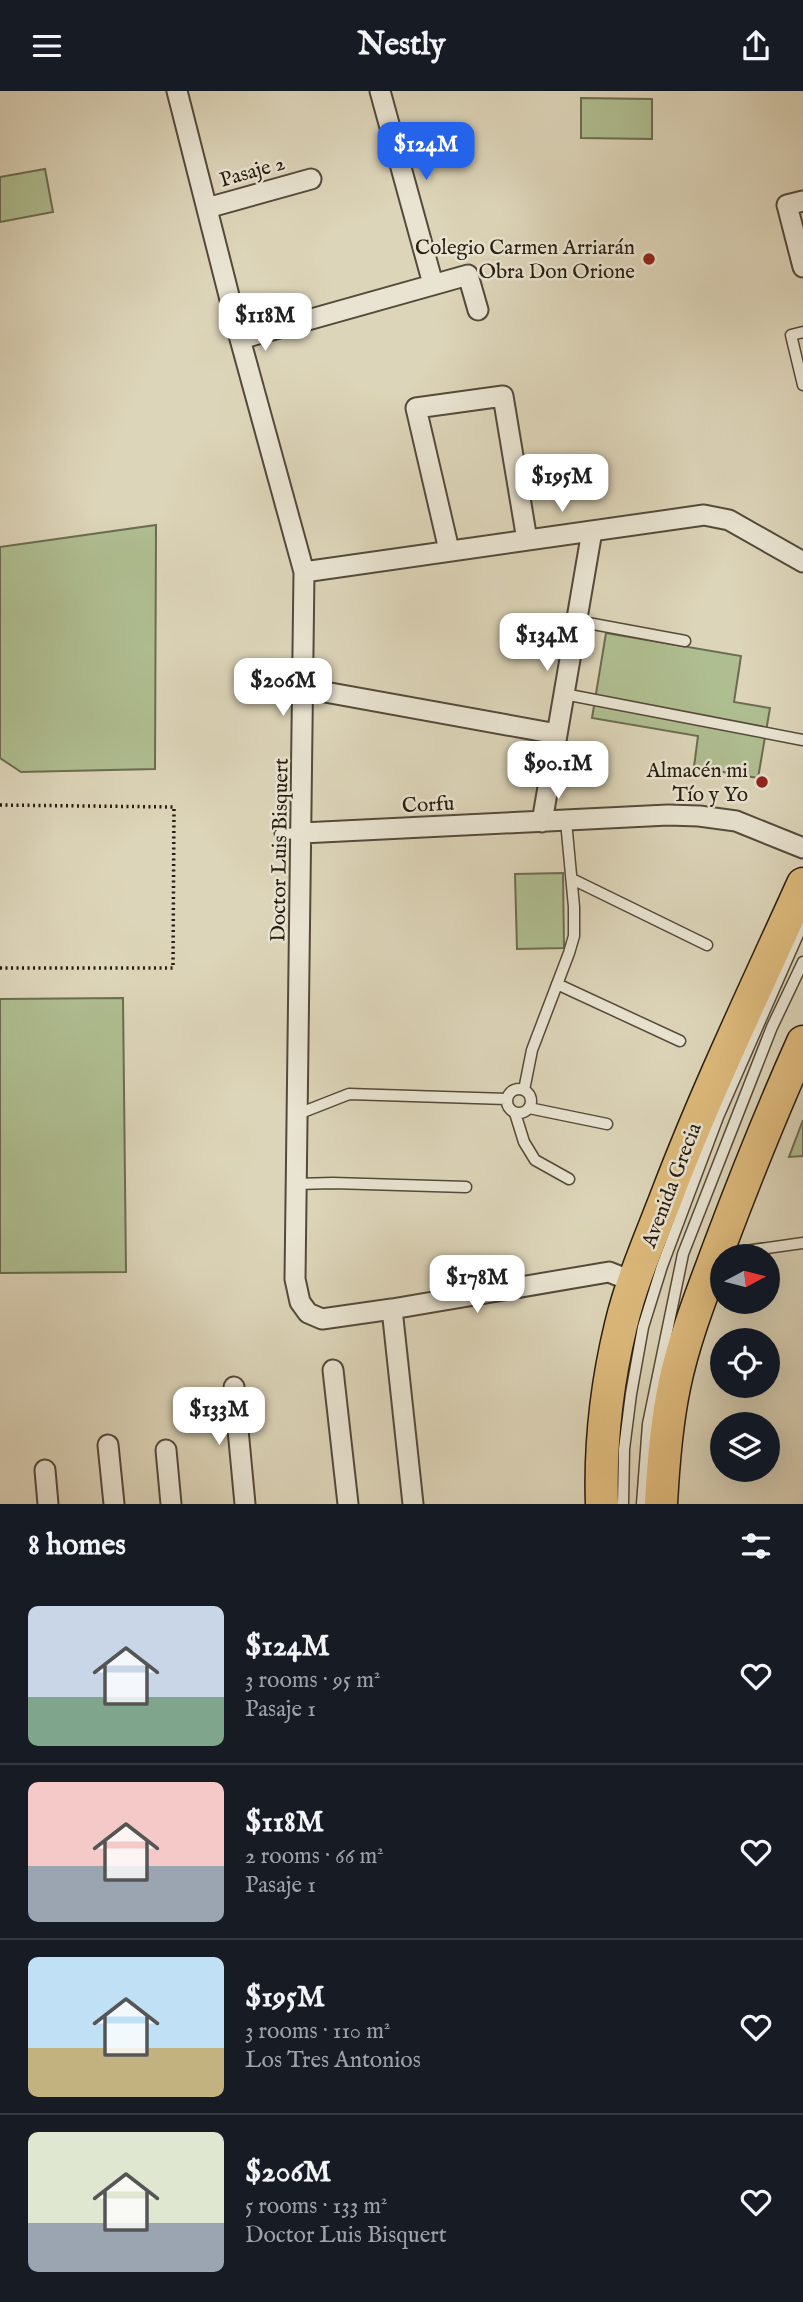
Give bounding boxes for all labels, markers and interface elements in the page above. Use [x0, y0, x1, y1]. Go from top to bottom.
text: Nestly [358, 25, 445, 66]
icon: menu [28, 27, 66, 65]
icon: share [737, 27, 775, 65]
pin: $124M [377, 123, 475, 182]
text: $124M [393, 130, 459, 159]
street label: Pasaje 2 [217, 150, 288, 195]
place label: Colegio Carmen Arriarán Obra Don Orione [415, 235, 635, 286]
marker: Colegio Carmen Arriarán Obra Don Orione [641, 251, 657, 267]
pin: $118M [216, 293, 314, 353]
text: $118M [235, 301, 295, 330]
pin: $195M [513, 455, 611, 514]
text: $195M [531, 462, 593, 491]
pin: $134M [498, 613, 596, 673]
text: $134M [516, 621, 578, 650]
pin: $206M [234, 659, 332, 718]
text: $206M [250, 666, 316, 695]
pin: $90.1M [501, 741, 615, 801]
text: $90.1M [523, 749, 593, 778]
street label: Doctor Luis Bisquert [265, 758, 296, 942]
place label: Almacén mi Tío y Yo [645, 758, 748, 809]
marker: Almacén mi Tío y Yo [754, 774, 770, 790]
street label: Corfu [401, 791, 455, 820]
street label: Avenida Grecia [636, 1118, 709, 1253]
north arrow [710, 1244, 780, 1314]
map controls [710, 1244, 780, 1482]
pin: $178M [428, 1255, 526, 1315]
text: $178M [446, 1263, 508, 1292]
button: locate [710, 1328, 780, 1398]
pin: $133M [170, 1387, 268, 1447]
text: $133M [189, 1395, 249, 1424]
button: layers [710, 1412, 780, 1482]
text: 8 homes [28, 1527, 126, 1565]
icon: filters [737, 1527, 775, 1565]
text: $124M [245, 1628, 330, 1666]
icon: home [84, 1634, 168, 1718]
icon: heart [737, 1657, 775, 1695]
text: 3 rooms · 95 m² [245, 1666, 380, 1695]
text: Pasaje 1 [245, 1695, 316, 1724]
text: $118M [245, 1804, 324, 1842]
icon: home [84, 1810, 168, 1894]
icon: heart [737, 1833, 775, 1871]
text: 2 rooms · 66 m² [245, 1842, 384, 1871]
text: Pasaje 1 [245, 1871, 316, 1900]
text: $195M [245, 1979, 325, 2017]
icon: home [84, 1985, 168, 2069]
icon: heart [737, 2008, 775, 2046]
text: 3 rooms · 110 m² [245, 2017, 390, 2046]
text: Los Tres Antonios [245, 2046, 421, 2075]
text: $206M [245, 2154, 331, 2192]
icon: home [84, 2160, 168, 2244]
icon: heart [737, 2183, 775, 2221]
text: 5 rooms · 133 m² [245, 2192, 388, 2221]
text: Doctor Luis Bisquert [245, 2221, 447, 2250]

